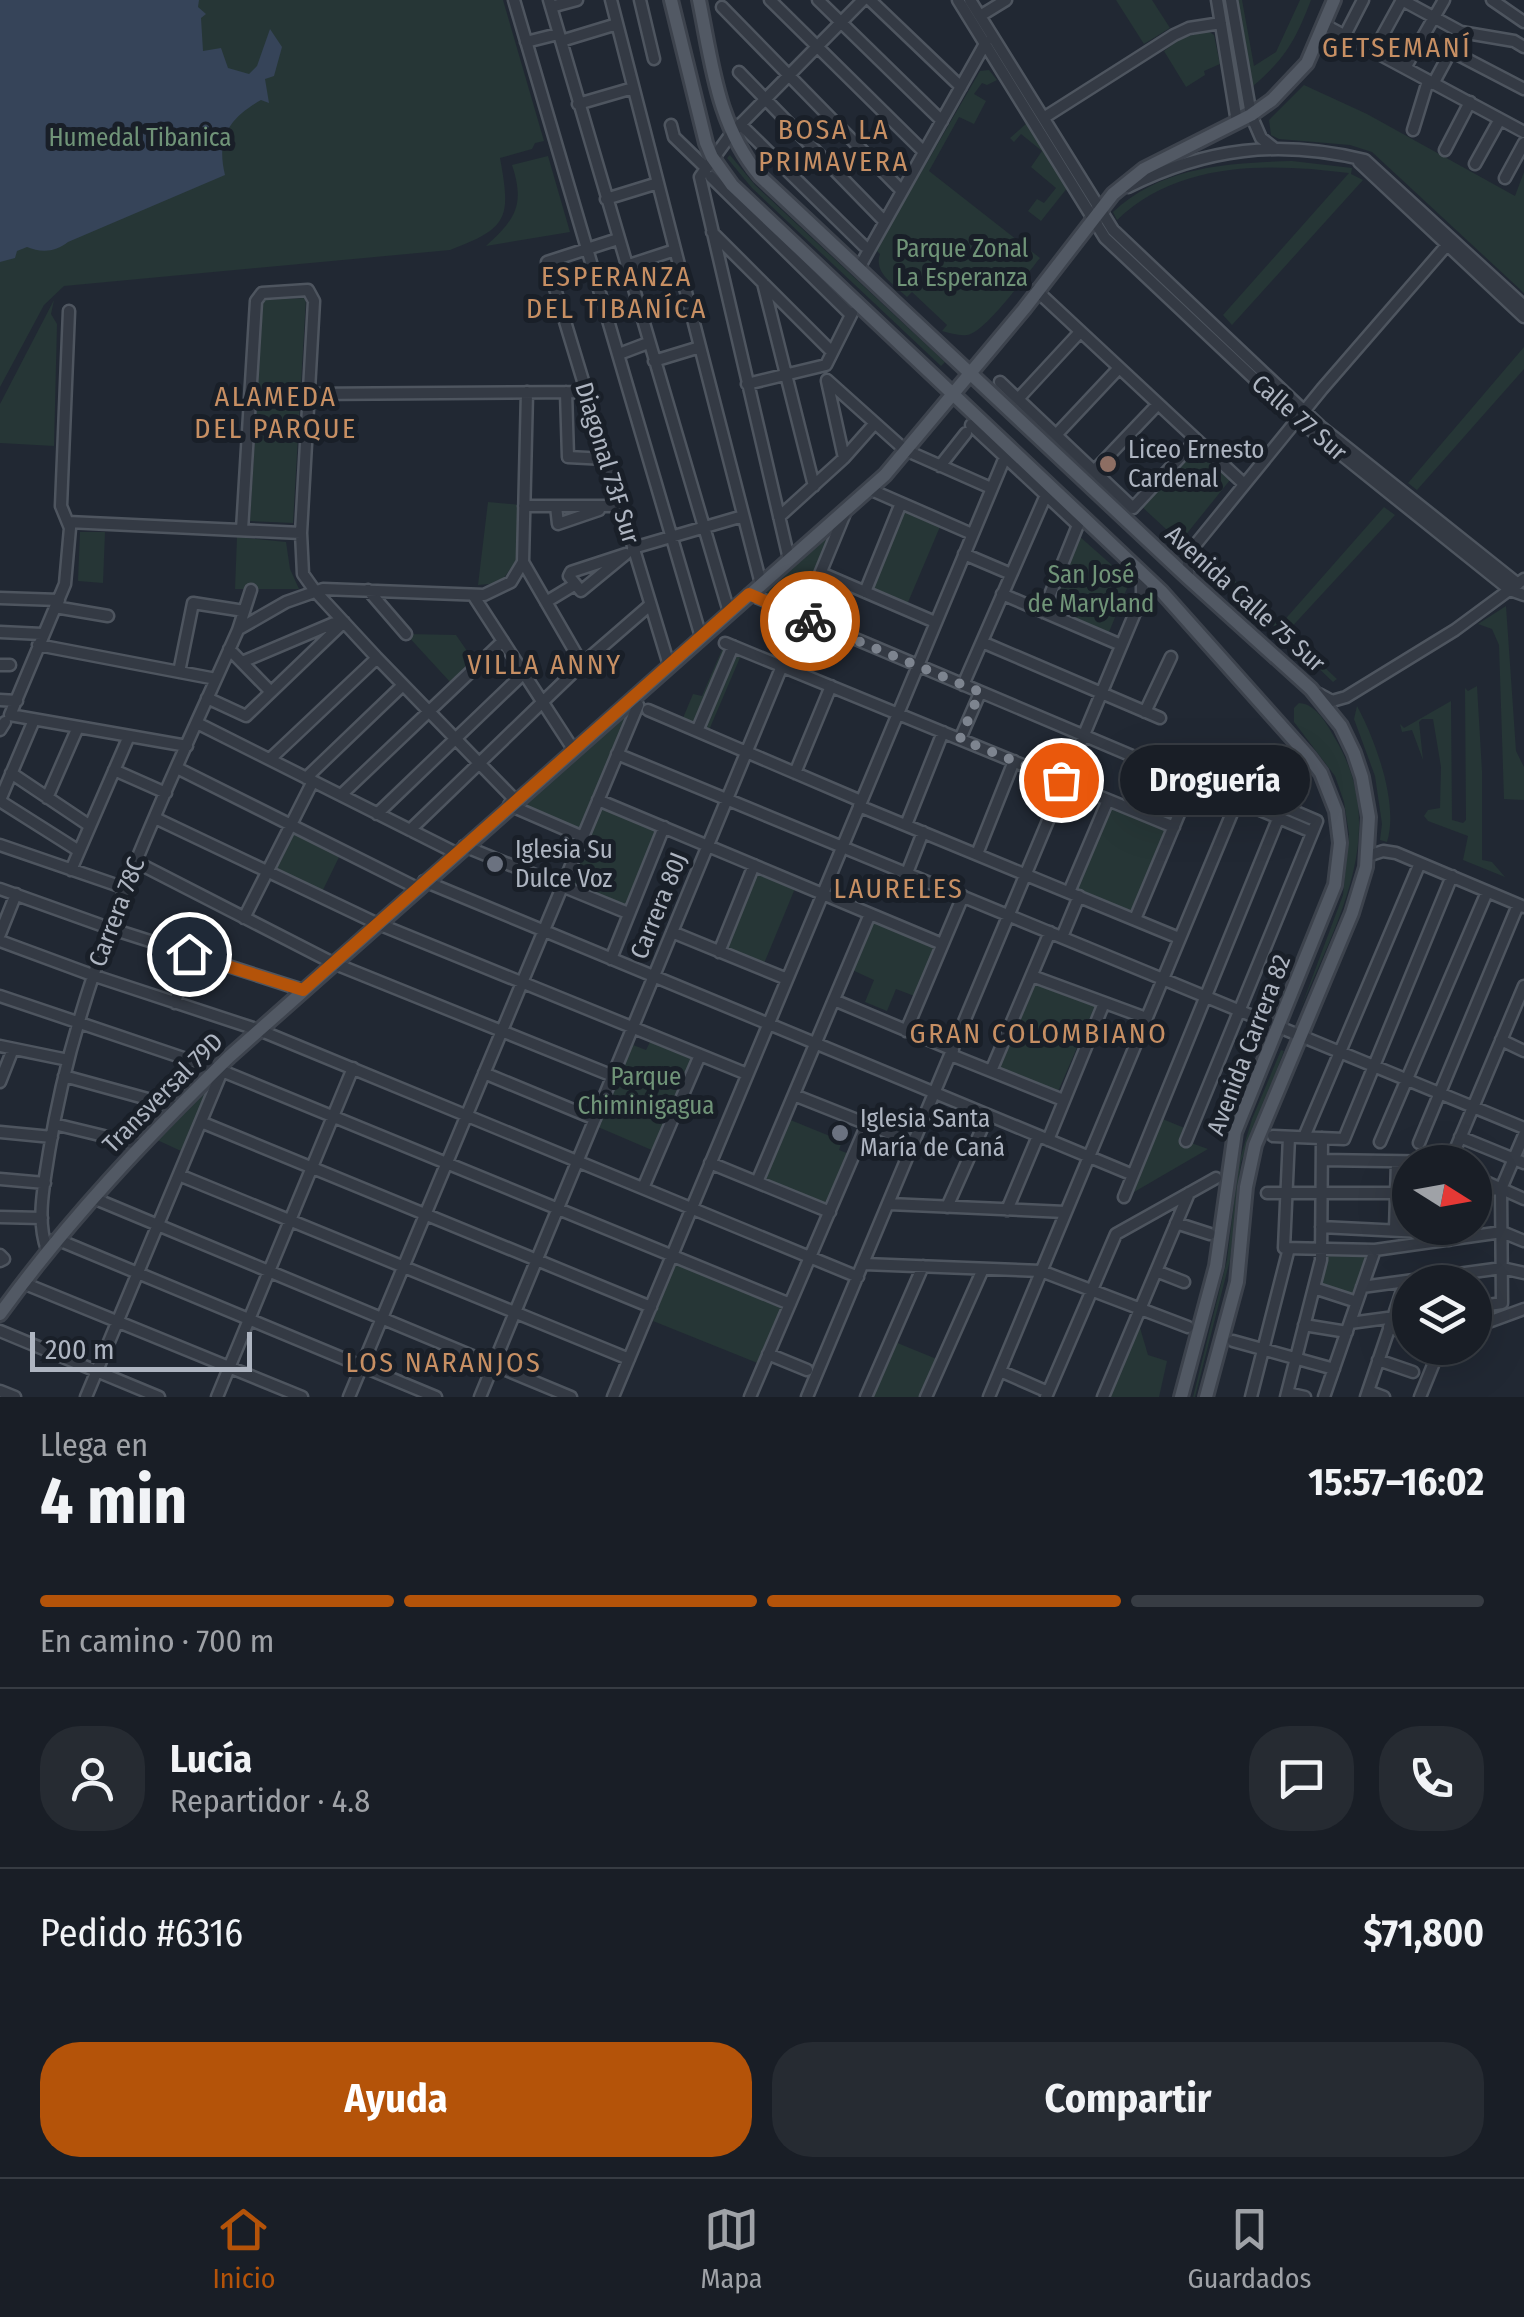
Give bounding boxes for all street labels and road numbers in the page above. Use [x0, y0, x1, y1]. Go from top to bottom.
street label: Calle 77 Sur [1245, 369, 1353, 468]
street label: Diagonal 73F Sur [568, 379, 646, 548]
street label: Avenida Calle 75 Sur [1159, 519, 1331, 679]
street label: Carrera 80J [624, 848, 694, 964]
street label: Carrera 78C [82, 853, 152, 971]
street label: Avenida Carrera 82 [1201, 951, 1297, 1139]
street label: Transversal 79D [97, 1027, 229, 1159]

